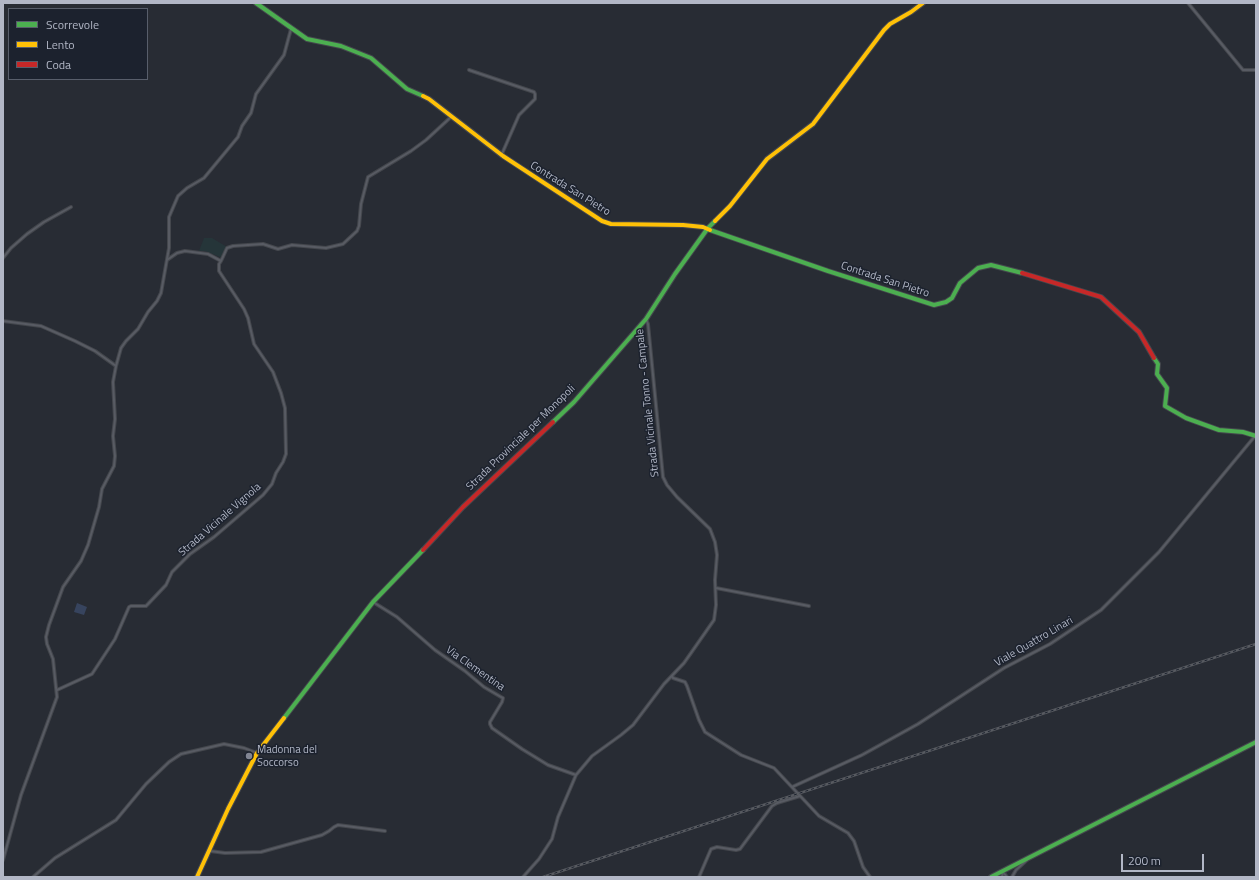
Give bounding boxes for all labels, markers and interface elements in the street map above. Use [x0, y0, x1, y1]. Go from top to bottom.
legend [8, 8, 148, 80]
text: Scorrevole [46, 15, 99, 34]
text: Lento [46, 35, 75, 54]
text: Coda [46, 55, 71, 74]
street label: Contrada San Pietro [527, 159, 613, 219]
street label: Contrada San Pietro [839, 259, 931, 301]
street label: Strada Vicinale Tonno - Campale [634, 328, 662, 478]
street label: Strada Provinciale per Monopoli [464, 382, 578, 494]
street label: Strada Vicinale Vignola [176, 481, 264, 559]
street label: Viale Quattro Linari [992, 614, 1076, 670]
street label: Via Clementina [443, 644, 507, 694]
place label: Madonna del Soccorso [257, 743, 317, 769]
marker: Madonna del Soccorso [244, 751, 254, 761]
scale bar [1123, 846, 1206, 872]
text: 200 m [1128, 851, 1161, 870]

